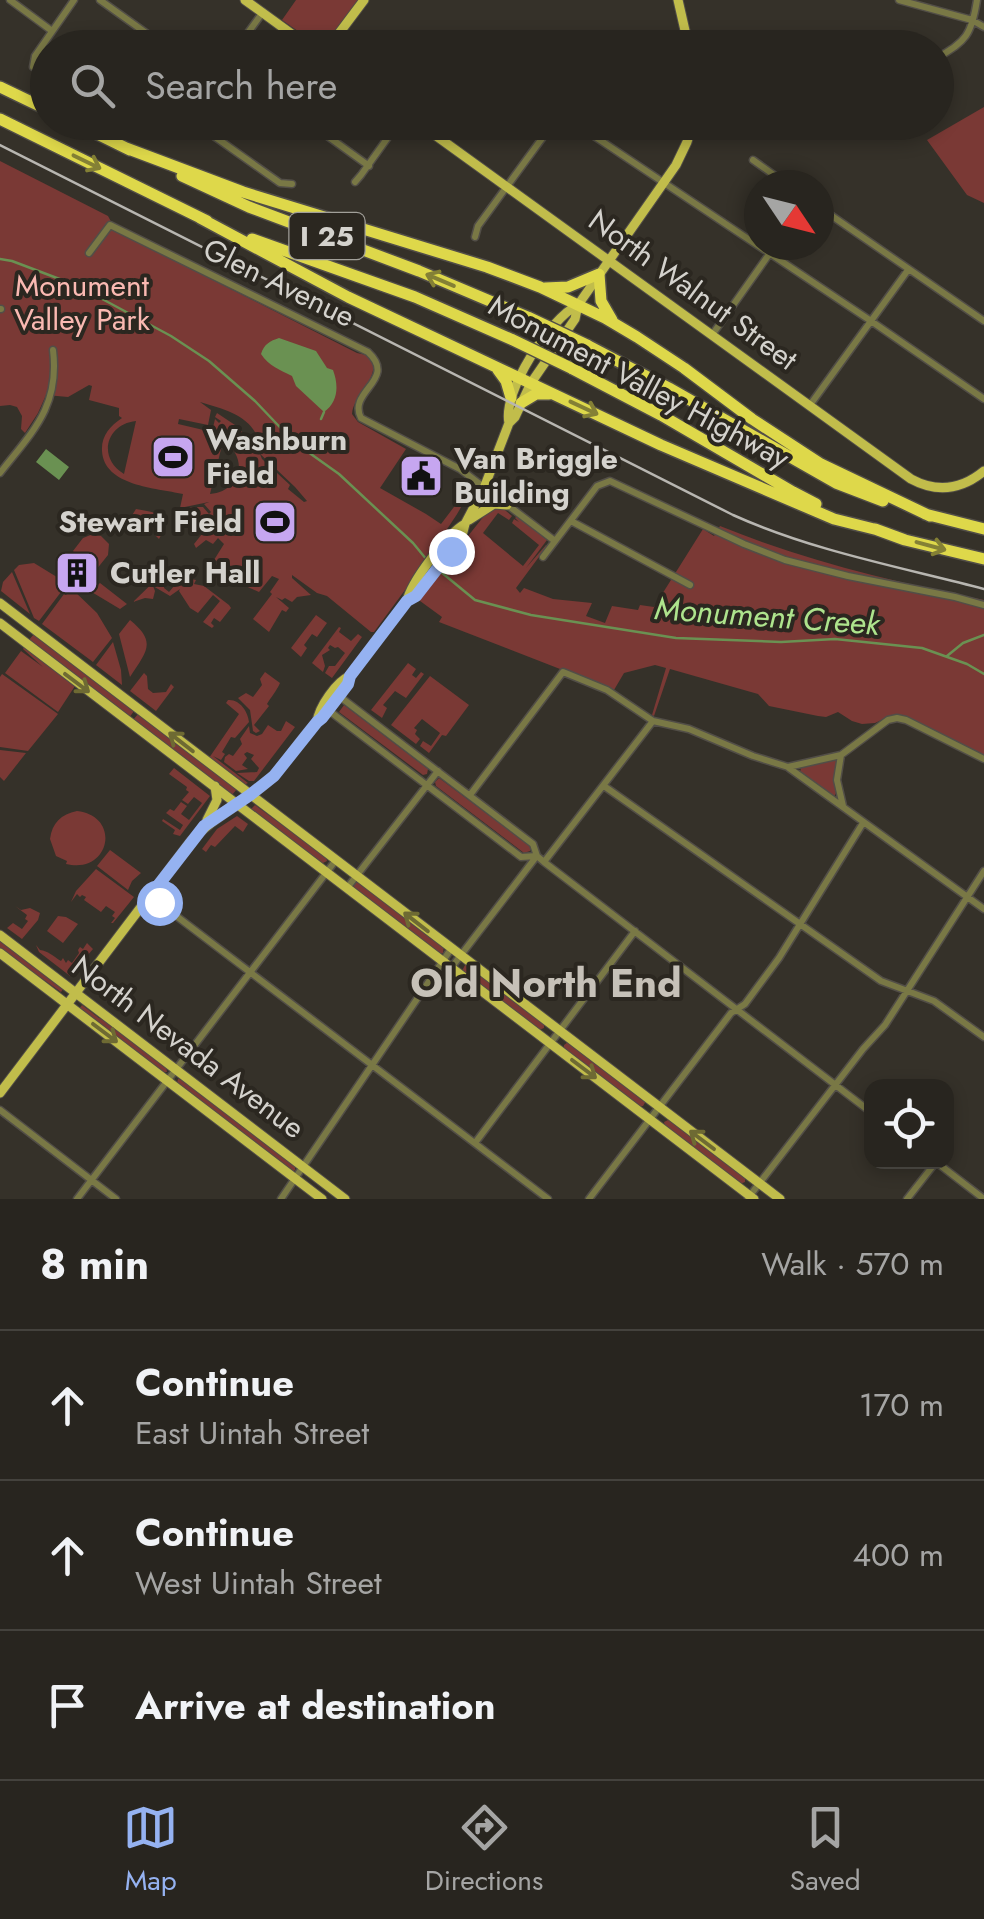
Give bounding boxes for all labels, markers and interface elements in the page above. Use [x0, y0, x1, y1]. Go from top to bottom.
search box [30, 30, 954, 140]
icon: search [65, 58, 120, 113]
text: Search here [145, 58, 337, 113]
one-way arrow [72, 153, 102, 172]
north arrow [744, 170, 834, 260]
street label: North Walnut Street [580, 199, 807, 381]
road number: I 25 [290, 213, 364, 259]
street label: Glen Avenue [196, 227, 362, 338]
park label: Monument Valley Park [14, 264, 151, 341]
one-way arrow [425, 270, 456, 288]
street label: Monument Valley Highway [481, 284, 798, 480]
one-way arrow [568, 400, 598, 419]
place label: Washburn Field [206, 418, 347, 495]
sports icon: Washburn Field [150, 434, 196, 480]
place label: Van Briggle Building [453, 437, 618, 514]
public building icon: Van Briggle Building [398, 453, 444, 499]
sports icon: Stewart Field [252, 499, 298, 545]
place label: Stewart Field [58, 500, 242, 543]
route end [429, 529, 475, 575]
one-way arrow [914, 538, 946, 556]
building icon: Cutler Hall [54, 550, 100, 596]
place label: Cutler Hall [110, 551, 260, 594]
water label: Monument Creek [653, 585, 882, 647]
one-way arrow [64, 671, 90, 693]
one-way arrow [169, 731, 195, 753]
route start [137, 880, 183, 926]
one-way arrow [403, 911, 430, 932]
street label: North Nevada Avenue [63, 945, 314, 1149]
district label: Old North End [410, 954, 682, 1012]
one-way arrow [91, 1023, 118, 1044]
one-way arrow [570, 1059, 597, 1080]
map controls [864, 1079, 954, 1169]
button: locate [864, 1079, 954, 1169]
one-way arrow [689, 1129, 716, 1150]
text: 8 min [40, 1234, 149, 1295]
text: Walk · 570 m [761, 1241, 944, 1287]
text: Continue [135, 1355, 294, 1410]
icon: ahead [40, 1378, 95, 1433]
text: 170 m [859, 1382, 944, 1428]
text: East Uintah Street [135, 1410, 369, 1456]
text: Continue [135, 1505, 294, 1560]
icon: ahead [40, 1528, 95, 1583]
text: 400 m [852, 1532, 944, 1578]
text: West Uintah Street [135, 1560, 382, 1606]
icon: arrive [40, 1678, 95, 1733]
text: Arrive at destination [135, 1678, 496, 1733]
tab: Map [123, 1800, 178, 1901]
tab: Directions [425, 1800, 543, 1901]
tab: Saved [790, 1800, 861, 1901]

